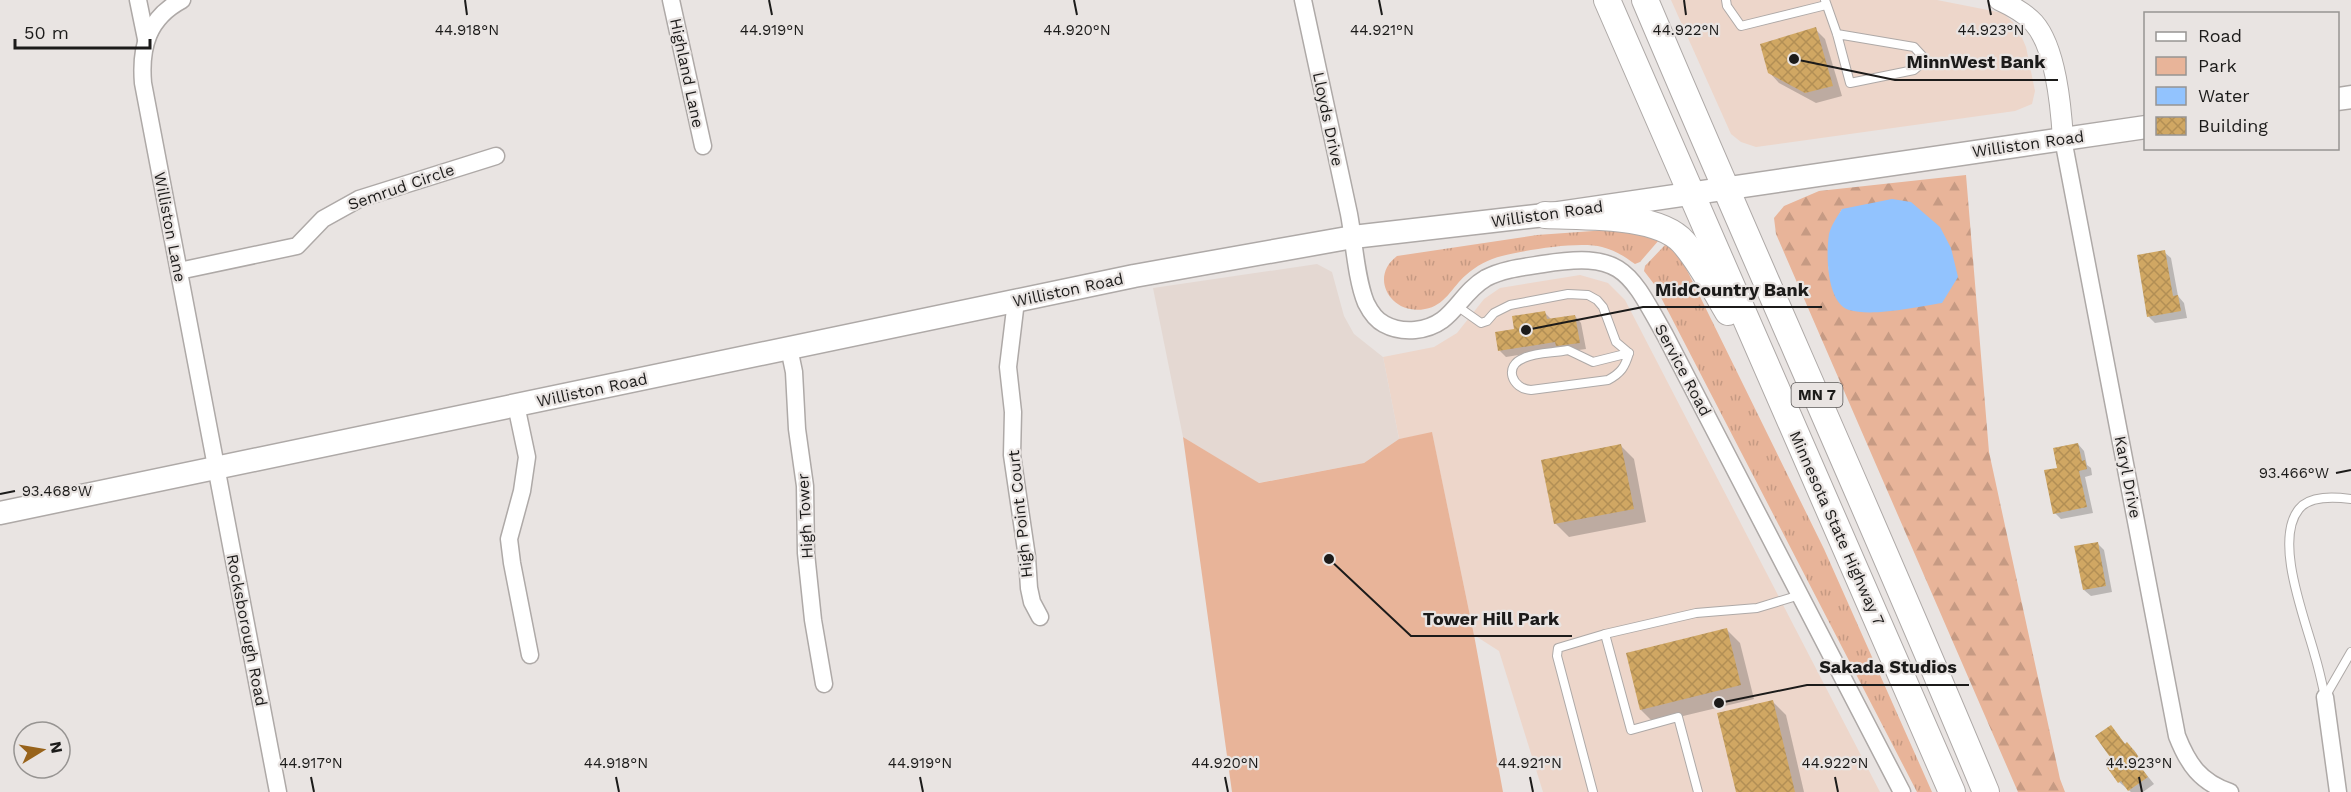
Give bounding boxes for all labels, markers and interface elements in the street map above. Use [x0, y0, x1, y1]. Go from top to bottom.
scale bar [15, 12, 150, 50]
legend [2144, 12, 2339, 150]
street label: Highland Lane [666, 16, 708, 130]
text: 44.918°N [435, 21, 499, 39]
text: 44.919°N [740, 21, 804, 39]
text: 44.920°N [1043, 21, 1111, 39]
text: 44.921°N [1350, 21, 1414, 39]
text: 44.922°N [1653, 21, 1719, 39]
text: 44.923°N [1958, 21, 2024, 39]
text: 50 m [24, 22, 69, 43]
text: Road [2198, 25, 2242, 46]
callout: MinnWest Bank [1895, 44, 2058, 80]
text: MinnWest Bank [1907, 51, 2046, 72]
text: Park [2198, 55, 2237, 76]
street label: Lloyds Drive [1309, 70, 1347, 168]
text: Water [2198, 85, 2250, 106]
text: Building [2198, 115, 2268, 136]
street label: Williston Road [1971, 127, 2085, 161]
street label: Semrud Circle [345, 160, 457, 214]
street label: Williston Lane [150, 170, 190, 284]
street label: Williston Road [1490, 197, 1604, 231]
street label: Williston Road [1011, 269, 1125, 311]
callout: MidCountry Bank [1643, 271, 1822, 307]
text: MidCountry Bank [1655, 279, 1810, 300]
street label: Service Road [1651, 321, 1715, 419]
street label: Williston Road [535, 369, 649, 411]
road number: MN 7 [1792, 383, 1842, 407]
street label: Minnesota State Highway 7 [1786, 428, 1888, 628]
street label: Karyl Drive [2111, 434, 2145, 520]
street label: High Point Court [1004, 449, 1036, 579]
text: 93.466°W [2259, 464, 2329, 482]
street label: High Tower [793, 472, 817, 559]
text: 93.468°W [22, 482, 92, 500]
street label: Rocksborough Road [223, 552, 271, 708]
callout: Tower Hill Park [1411, 600, 1572, 636]
text: Tower Hill Park [1423, 608, 1560, 629]
callout: Sakada Studios [1807, 649, 1969, 685]
text: Sakada Studios [1819, 656, 1957, 677]
north arrow [12, 720, 72, 780]
text: N [46, 740, 67, 755]
text: 44.917°N [279, 754, 343, 772]
text: 44.918°N [584, 754, 648, 772]
text: 44.919°N [888, 754, 952, 772]
text: 44.920°N [1191, 754, 1259, 772]
text: 44.921°N [1498, 754, 1562, 772]
text: 44.922°N [1802, 754, 1868, 772]
text: 44.923°N [2106, 754, 2172, 772]

